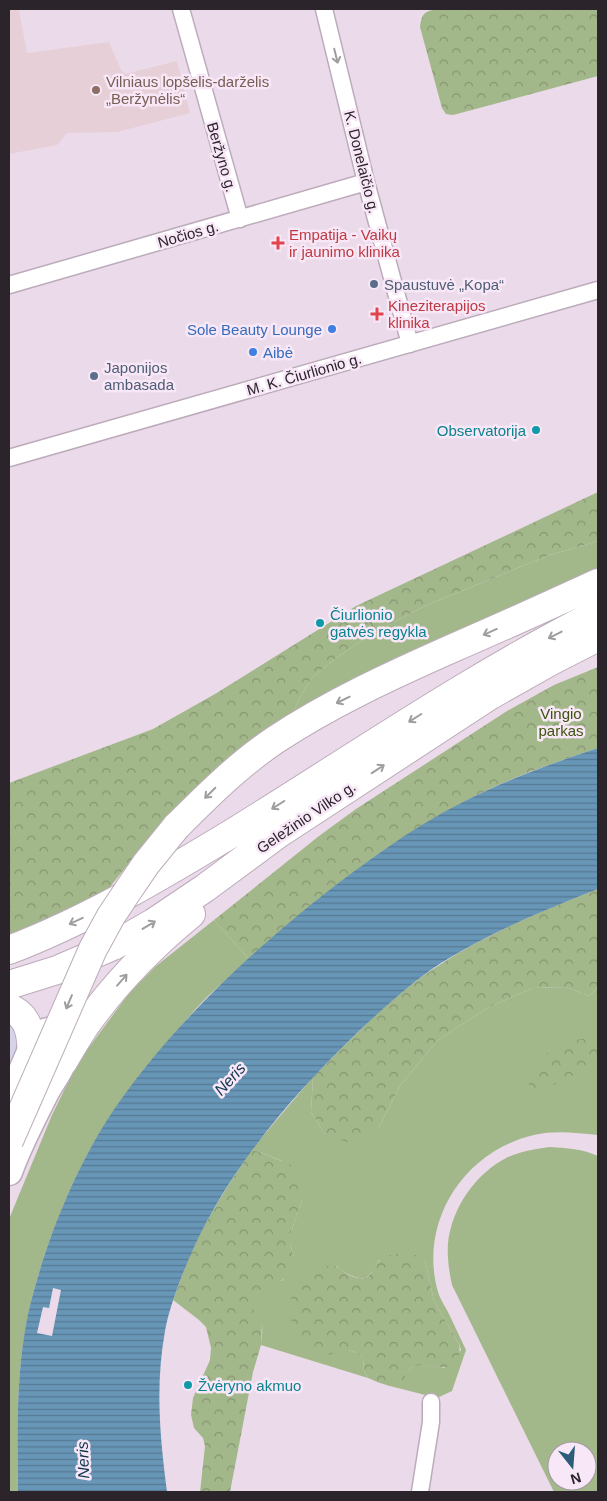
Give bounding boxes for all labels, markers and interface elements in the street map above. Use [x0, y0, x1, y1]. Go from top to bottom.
one-way arrow [332, 48, 341, 64]
place label: Vilniaus lopšelis-darželis „Beržynėlis“ [106, 73, 269, 107]
marker: Vilniaus lopšelis-darželis „Beržynėlis“ [90, 84, 102, 96]
street label: K. Donelaičio g. [341, 109, 383, 215]
street label: Beržyno g. [204, 120, 240, 194]
street label: Nočios g. [156, 217, 220, 251]
place label: Empatija - Vaikų ir jaunimo klinika [289, 226, 401, 260]
marker: Empatija - Vaikų ir jaunimo klinika [271, 236, 285, 250]
place label: Spaustuvė „Kopa“ [384, 276, 504, 293]
marker: Spaustuvė „Kopa“ [368, 278, 380, 290]
place label: Kineziterapijos klinika [388, 297, 486, 331]
marker: Kineziterapijos klinika [370, 307, 384, 321]
place label: Sole Beauty Lounge [187, 321, 322, 338]
marker: Sole Beauty Lounge [326, 323, 338, 335]
place label: Aibė [263, 344, 293, 361]
marker: Aibė [247, 346, 259, 358]
street label: M. K. Čiurlionio g. [245, 350, 363, 398]
place label: Japonijos ambasada [104, 359, 175, 393]
marker: Japonijos ambasada [88, 370, 100, 382]
place label: Observatorija [437, 422, 527, 439]
marker: Observatorija [530, 424, 542, 436]
place label: Čiurlionio gatvės regykla [330, 606, 427, 640]
marker: Čiurlionio gatvės regykla [314, 617, 326, 629]
one-way arrow [483, 628, 498, 638]
one-way arrow [548, 631, 563, 640]
one-way arrow [335, 696, 350, 706]
park label: Vingio parkas [538, 705, 584, 739]
one-way arrow [409, 714, 423, 724]
one-way arrow [370, 764, 384, 774]
street label: Geležinio Vilko g. [253, 778, 359, 856]
one-way arrow [204, 787, 216, 799]
one-way arrow [271, 800, 285, 810]
one-way arrow [69, 917, 84, 926]
one-way arrow [142, 919, 156, 929]
one-way arrow [116, 974, 127, 987]
one-way arrow [63, 994, 73, 1009]
water label: Neris [211, 1059, 249, 1099]
place label: Žvėryno akmuo [198, 1377, 301, 1394]
marker: Žvėryno akmuo [182, 1379, 194, 1391]
water label: Neris [74, 1441, 92, 1479]
north arrow [547, 1441, 597, 1491]
text: N [569, 1469, 583, 1488]

